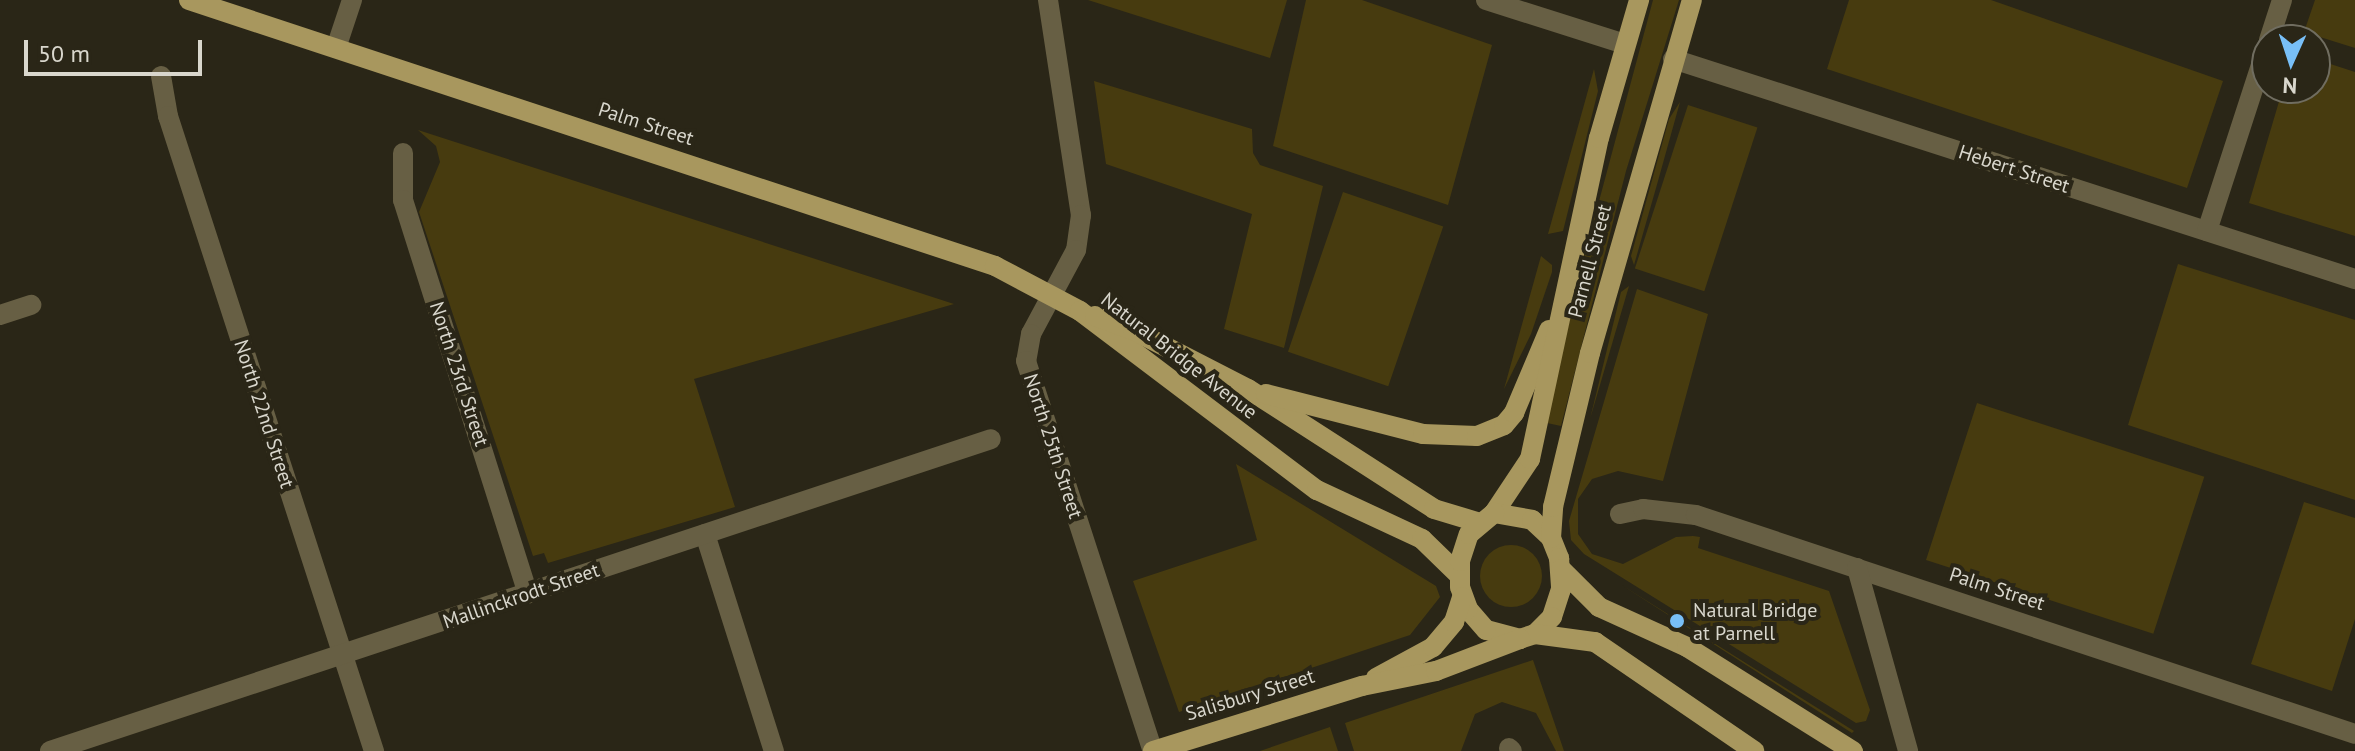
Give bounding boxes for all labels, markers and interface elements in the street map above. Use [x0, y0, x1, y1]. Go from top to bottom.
scale bar [28, 24, 206, 74]
north arrow [2251, 24, 2331, 104]
text: 50 m [38, 38, 90, 69]
text: N [2282, 72, 2298, 100]
street label: Palm Street [595, 97, 697, 151]
street label: Hebert Street [1956, 140, 2072, 198]
street label: Parnell Street [1563, 202, 1617, 320]
street label: Natural Bridge Avenue [1096, 287, 1262, 425]
street label: North 23rd Street [424, 299, 494, 449]
street label: North 22nd Street [229, 337, 299, 491]
street label: North 25th Street [1018, 371, 1088, 521]
street label: Mallinckrodt Street [440, 558, 602, 634]
street label: Palm Street [1946, 562, 2048, 616]
place label: Natural Bridge at Parnell [1693, 598, 1817, 645]
marker: Natural Bridge at Parnell [1668, 612, 1686, 630]
street label: Salisbury Street [1182, 664, 1318, 726]

